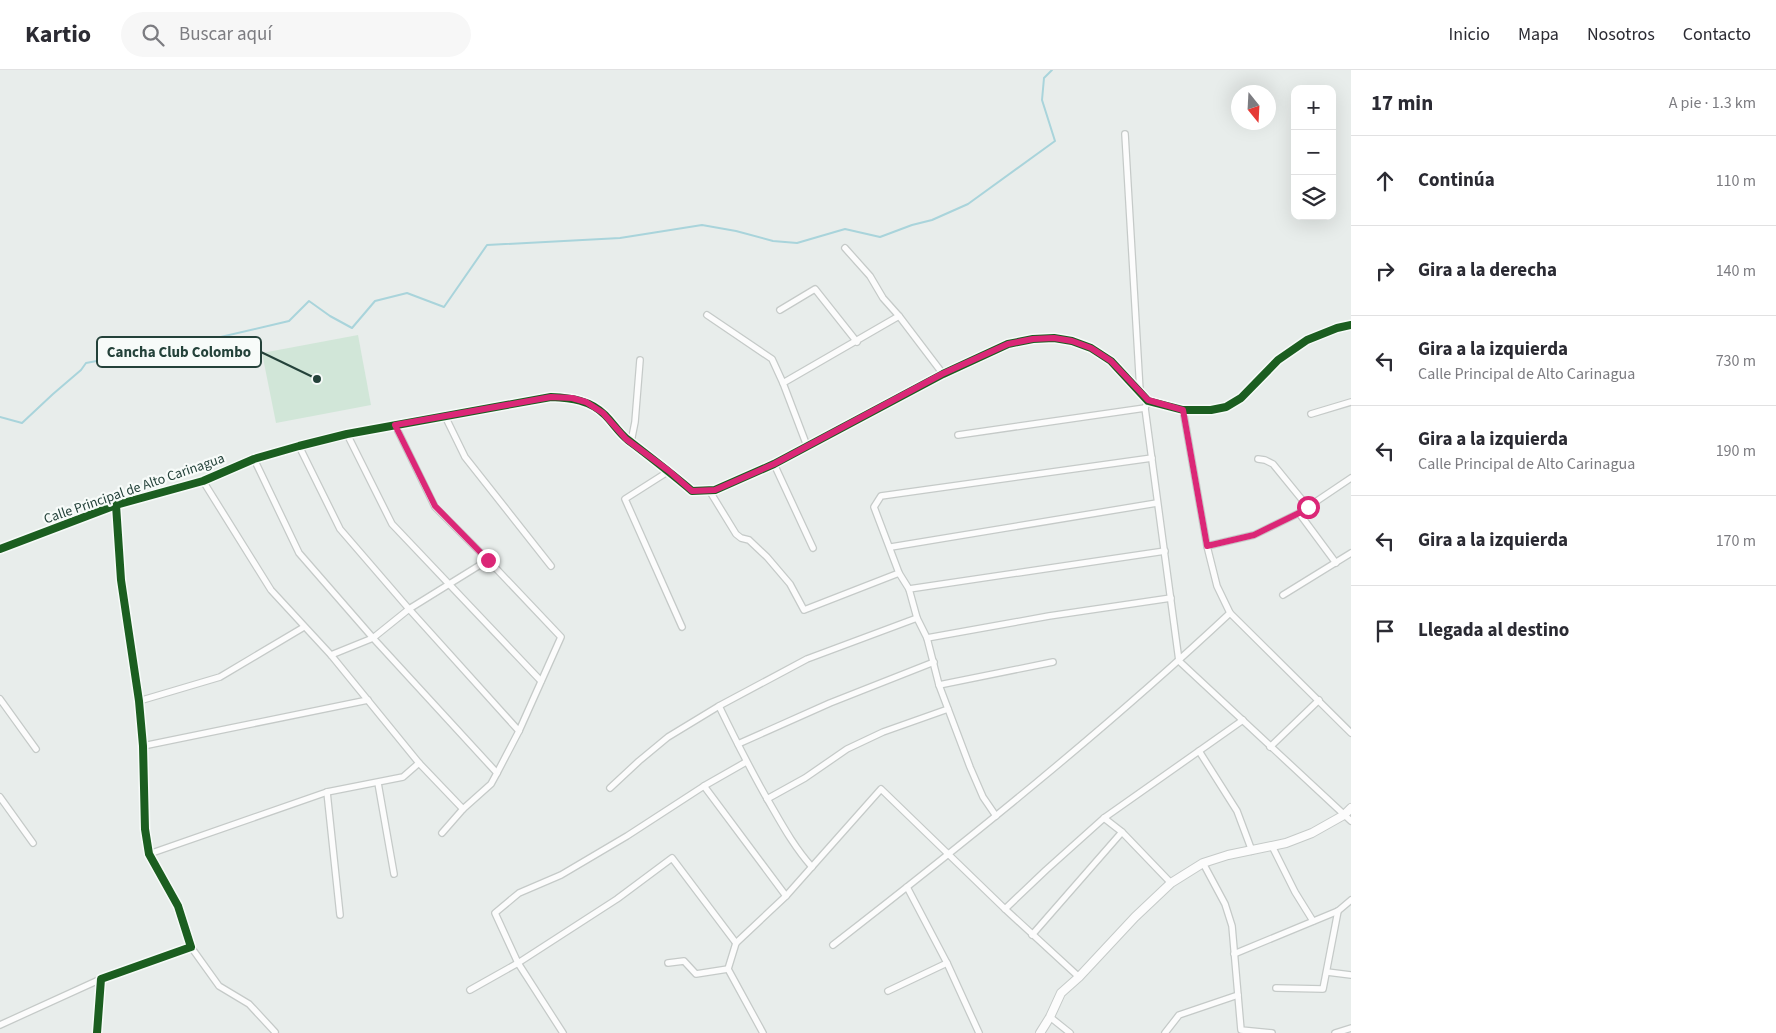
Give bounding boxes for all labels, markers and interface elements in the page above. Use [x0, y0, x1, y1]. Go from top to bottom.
search box [121, 12, 471, 57]
text: Kartio [25, 17, 91, 52]
icon: search [139, 21, 167, 49]
text: Buscar aquí [179, 21, 272, 48]
text: Inicio [1449, 22, 1490, 47]
text: Mapa [1518, 22, 1559, 47]
text: Nosotros [1587, 22, 1655, 47]
text: Contacto [1683, 22, 1751, 47]
north arrow [1231, 85, 1276, 130]
map controls [1291, 85, 1336, 220]
button: + [1291, 85, 1336, 130]
text: 17 min [1371, 88, 1433, 118]
text: A pie · 1.3 km [1669, 92, 1756, 114]
button: − [1291, 130, 1336, 175]
icon: ahead [1371, 167, 1399, 195]
text: Continúa [1418, 167, 1495, 194]
text: 110 m [1716, 170, 1756, 192]
button: layers [1291, 175, 1336, 220]
icon: right [1371, 257, 1399, 285]
text: Gira a la derecha [1418, 257, 1557, 284]
text: 140 m [1716, 260, 1756, 282]
text: Gira a la izquierda [1418, 336, 1568, 363]
callout: Cancha Club Colombo [97, 337, 261, 367]
text: Cancha Club Colombo [107, 342, 251, 363]
icon: left [1371, 347, 1399, 375]
text: 730 m [1716, 350, 1756, 372]
text: Calle Principal de Alto Carinagua [1418, 363, 1635, 385]
text: Gira a la izquierda [1418, 426, 1568, 453]
icon: left [1371, 437, 1399, 465]
text: 190 m [1716, 440, 1756, 462]
street label: Calle Principal de Alto Carinagua [41, 449, 227, 529]
text: Calle Principal de Alto Carinagua [1418, 453, 1635, 475]
route start [1297, 496, 1320, 519]
icon: left [1371, 527, 1399, 555]
text: Gira a la izquierda [1418, 527, 1568, 554]
text: 170 m [1716, 530, 1756, 552]
route end [477, 549, 500, 572]
icon: arrive [1371, 617, 1399, 645]
text: Llegada al destino [1418, 617, 1569, 644]

